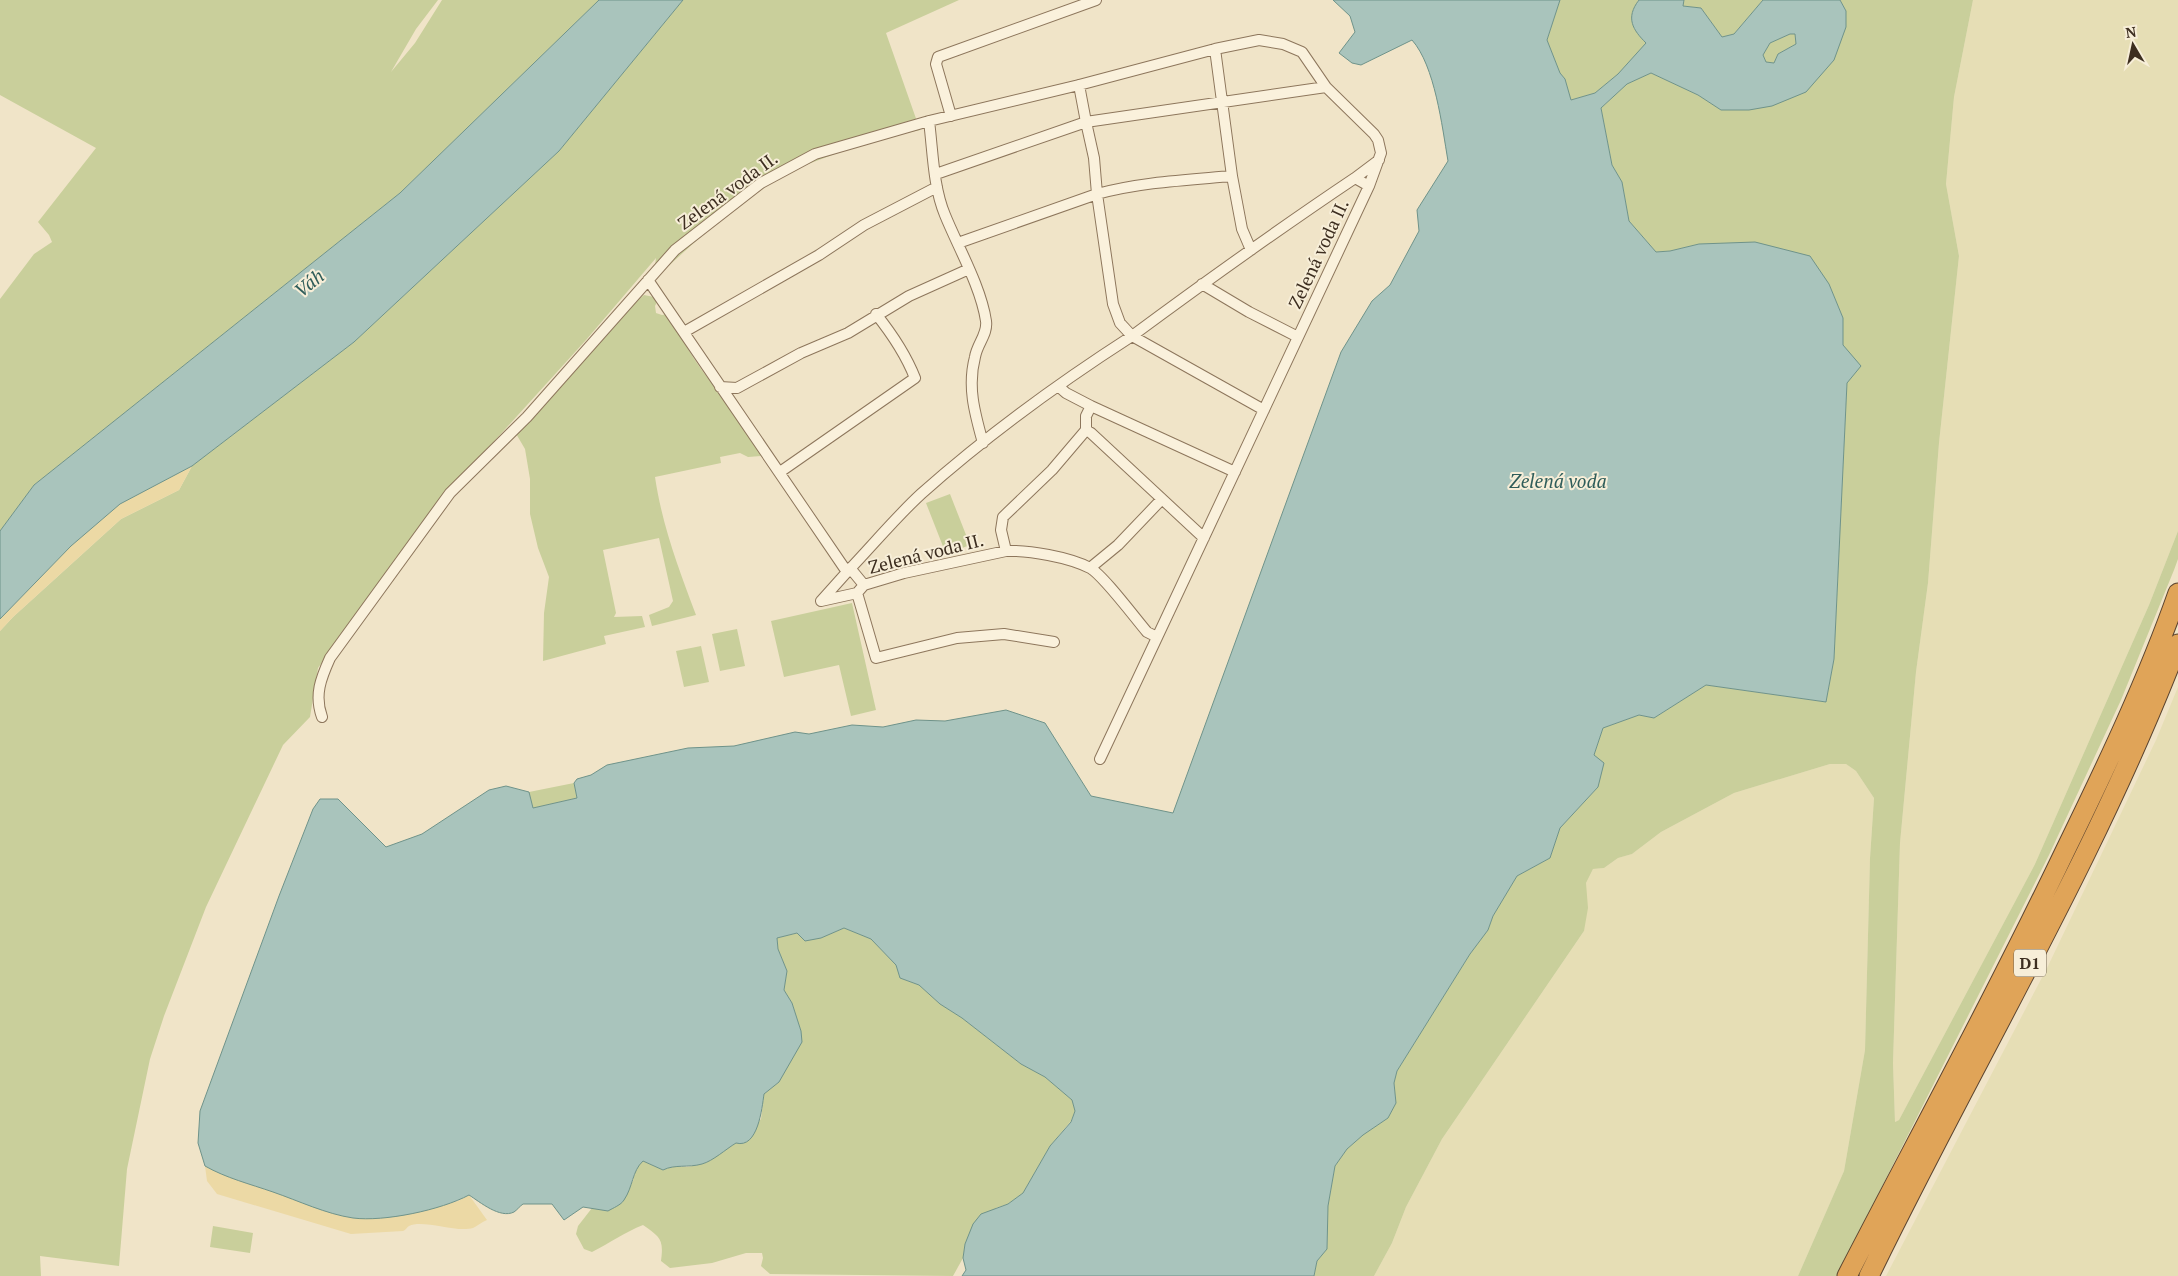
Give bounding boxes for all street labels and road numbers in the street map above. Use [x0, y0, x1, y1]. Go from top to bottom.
street label: Zelená voda II. [673, 146, 782, 235]
street label: Zelená voda II. [1282, 195, 1354, 312]
street label: Zelená voda II. [866, 527, 986, 579]
road number: D1 [2014, 950, 2046, 976]

